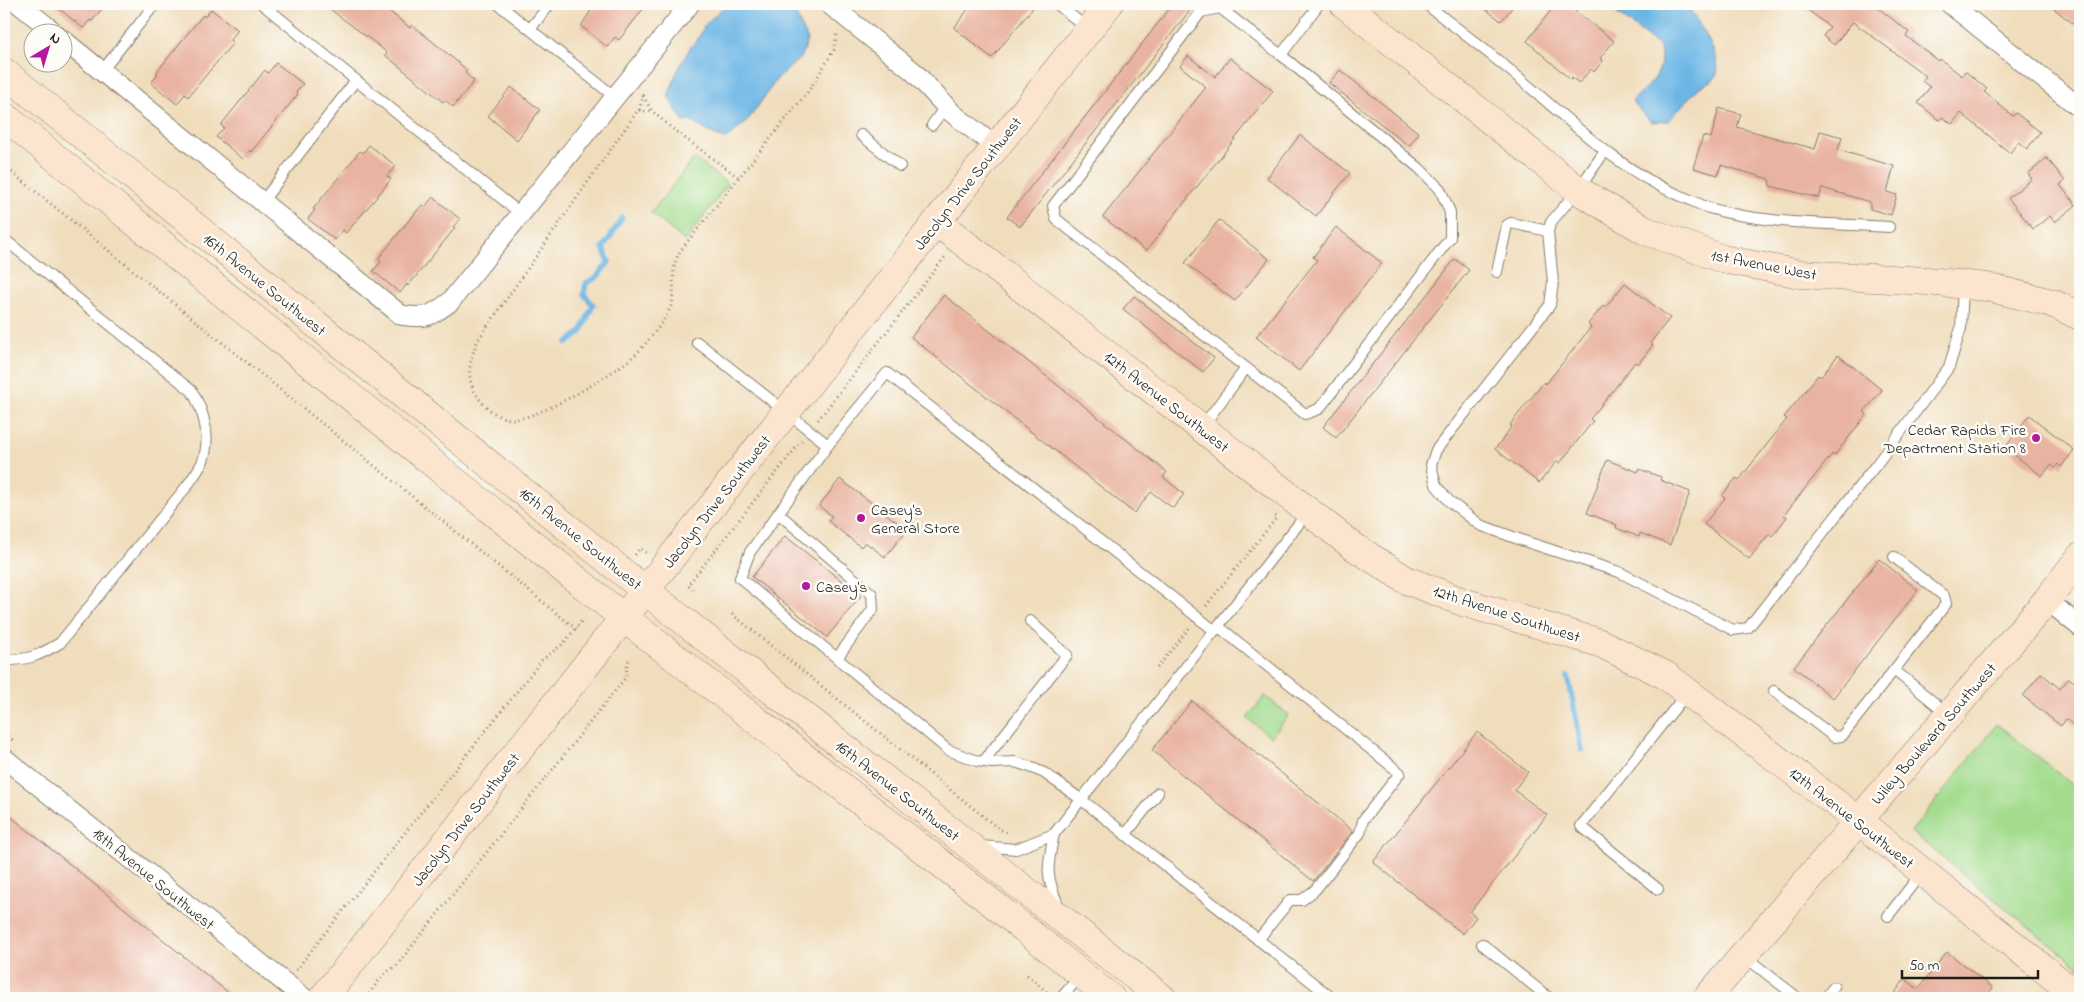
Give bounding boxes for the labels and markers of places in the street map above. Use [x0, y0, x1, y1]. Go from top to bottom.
place label: Cedar Rapids Fire Department Station 8 [1883, 419, 2027, 461]
marker: Cedar Rapids Fire Department Station 8 [2030, 432, 2042, 444]
place label: Casey's General Store [871, 499, 960, 541]
marker: Casey's General Store [855, 512, 867, 524]
place label: Casey's [816, 576, 867, 600]
marker: Casey's [800, 580, 812, 592]

